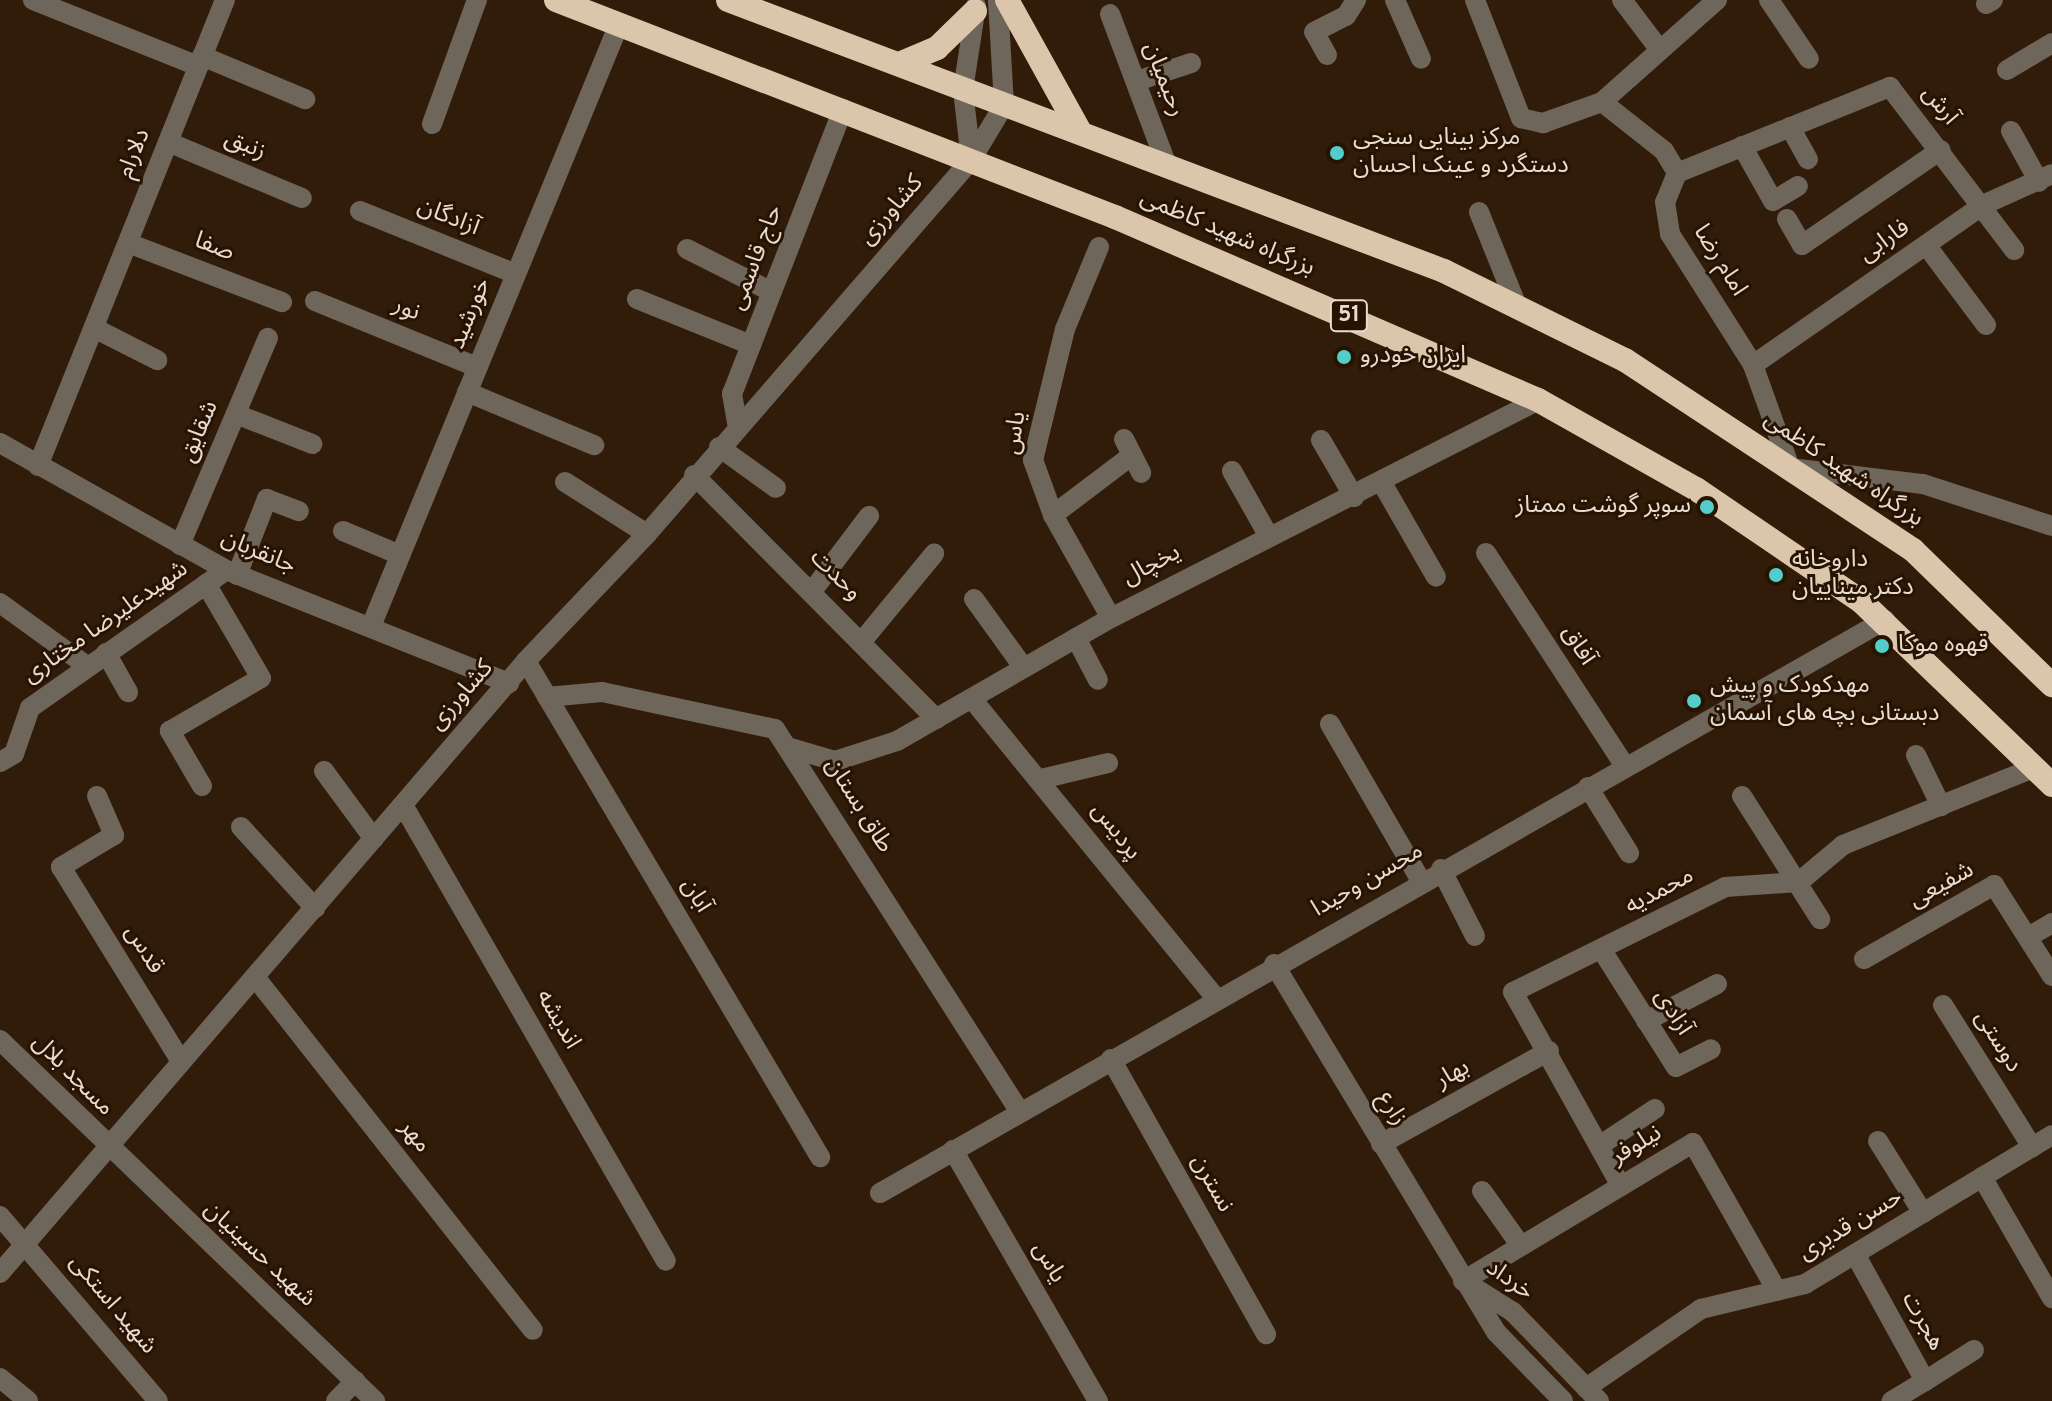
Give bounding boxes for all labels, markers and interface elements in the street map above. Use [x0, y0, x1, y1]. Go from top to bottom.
street label: رحیمیان [1136, 39, 1190, 121]
street label: آرش [1914, 80, 1964, 132]
street label: دلارام [112, 125, 158, 183]
street label: زنبق [220, 125, 270, 167]
place label: مرکز بینایی سنجی دستگرد و عینک احسان [1353, 125, 1569, 181]
marker: مرکز بینایی سنجی دستگرد و عینک احسان [1328, 144, 1346, 162]
street label: کشاورزی [854, 170, 930, 252]
street label: بزرگراه شهید کاظمی [1135, 184, 1319, 284]
street label: آزادگان [413, 193, 483, 243]
street label: حاج قاسمی [724, 201, 790, 315]
street label: فارابی [1854, 214, 1916, 270]
street label: امام رضا [1686, 220, 1752, 302]
street label: صفا [190, 227, 238, 269]
street label: خورشید [444, 274, 498, 354]
street label: نور [388, 292, 424, 328]
road number: 51 [1329, 298, 1369, 334]
place label: ایران خودرو [1360, 343, 1466, 371]
marker: ایران خودرو [1335, 348, 1353, 366]
street label: شقایق [174, 397, 226, 467]
street label: بزرگراه شهید کاظمی [1758, 406, 1928, 534]
street label: یاس [998, 409, 1034, 457]
place label: سوپر گوشت ممتاز [1515, 493, 1691, 521]
marker: سوپر گوشت ممتاز [1698, 498, 1716, 516]
street label: جانقربان [216, 524, 300, 582]
street label: یخچال [1118, 539, 1186, 593]
street label: وحدت [803, 544, 867, 608]
place label: داروخانه دکتر میناییان [1792, 547, 1914, 603]
street label: شهیدعلیرضا مختاری [18, 555, 194, 691]
marker: داروخانه دکتر میناییان [1767, 566, 1785, 584]
street label: آفاق [1554, 621, 1600, 671]
place label: قهوه موکا [1898, 632, 1988, 660]
marker: قهوه موکا [1873, 637, 1891, 655]
street label: کشاورزی [424, 655, 500, 737]
place label: مهدکودک و پیش دبستانی بچه های آسمان [1710, 673, 1939, 729]
marker: مهدکودک و پیش دبستانی بچه های آسمان [1685, 692, 1703, 710]
street label: طاق بستان [818, 753, 898, 859]
street label: پردیس [1084, 798, 1146, 866]
street label: محسن وحیدا [1307, 838, 1429, 924]
street label: شفیعی [1904, 856, 1980, 916]
street label: محمدیه [1621, 862, 1699, 922]
street label: آبان [674, 873, 716, 919]
street label: قدس [117, 920, 169, 980]
street label: آزادی [1647, 984, 1697, 1042]
street label: اندیشه [528, 985, 586, 1055]
street label: دوستی [1967, 1006, 2027, 1078]
street label: مسجد بلال [25, 1029, 119, 1123]
street label: بهار [1431, 1054, 1475, 1096]
street label: زارع [1370, 1087, 1412, 1131]
street label: مهر [392, 1115, 436, 1159]
street label: نیلوفر [1606, 1120, 1668, 1172]
street label: نسترن [1183, 1150, 1239, 1218]
street label: حسن قدیری [1794, 1184, 1908, 1268]
street label: شهید حسینیان [197, 1196, 321, 1314]
street label: یاس [1025, 1237, 1071, 1289]
street label: شهید استکی [62, 1249, 162, 1361]
street label: خرداد [1480, 1254, 1538, 1308]
street label: هجرت [1894, 1288, 1950, 1356]

